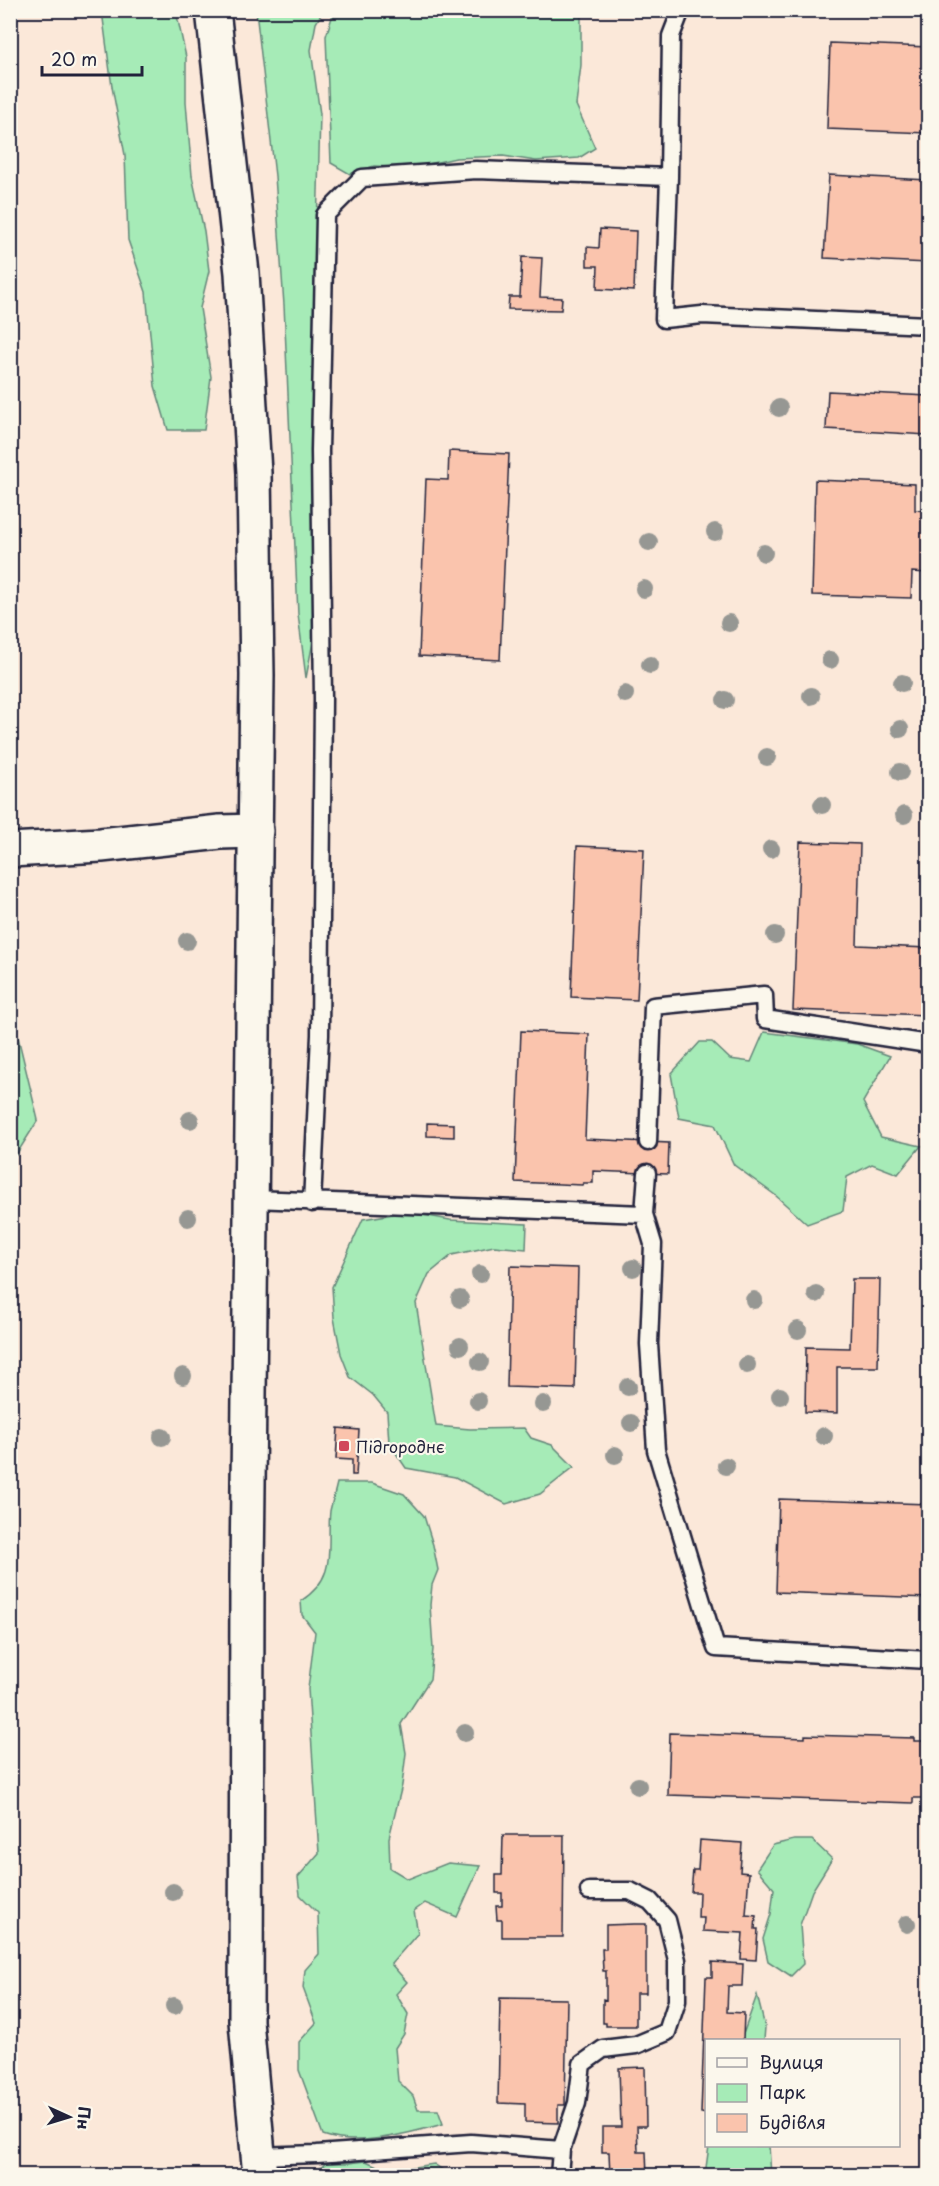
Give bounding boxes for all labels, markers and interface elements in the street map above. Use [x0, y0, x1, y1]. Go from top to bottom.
scale bar [42, 39, 142, 77]
text: 20 m [51, 45, 97, 72]
place label: Підгороднє [356, 1434, 445, 1458]
marker: Підгороднє [337, 1439, 351, 1453]
legend [705, 2039, 900, 2147]
text: Вулиця [759, 2048, 824, 2075]
text: Парк [759, 2078, 806, 2105]
north arrow [39, 2087, 99, 2147]
text: Пн [72, 2106, 98, 2131]
text: Будівля [759, 2108, 826, 2135]

